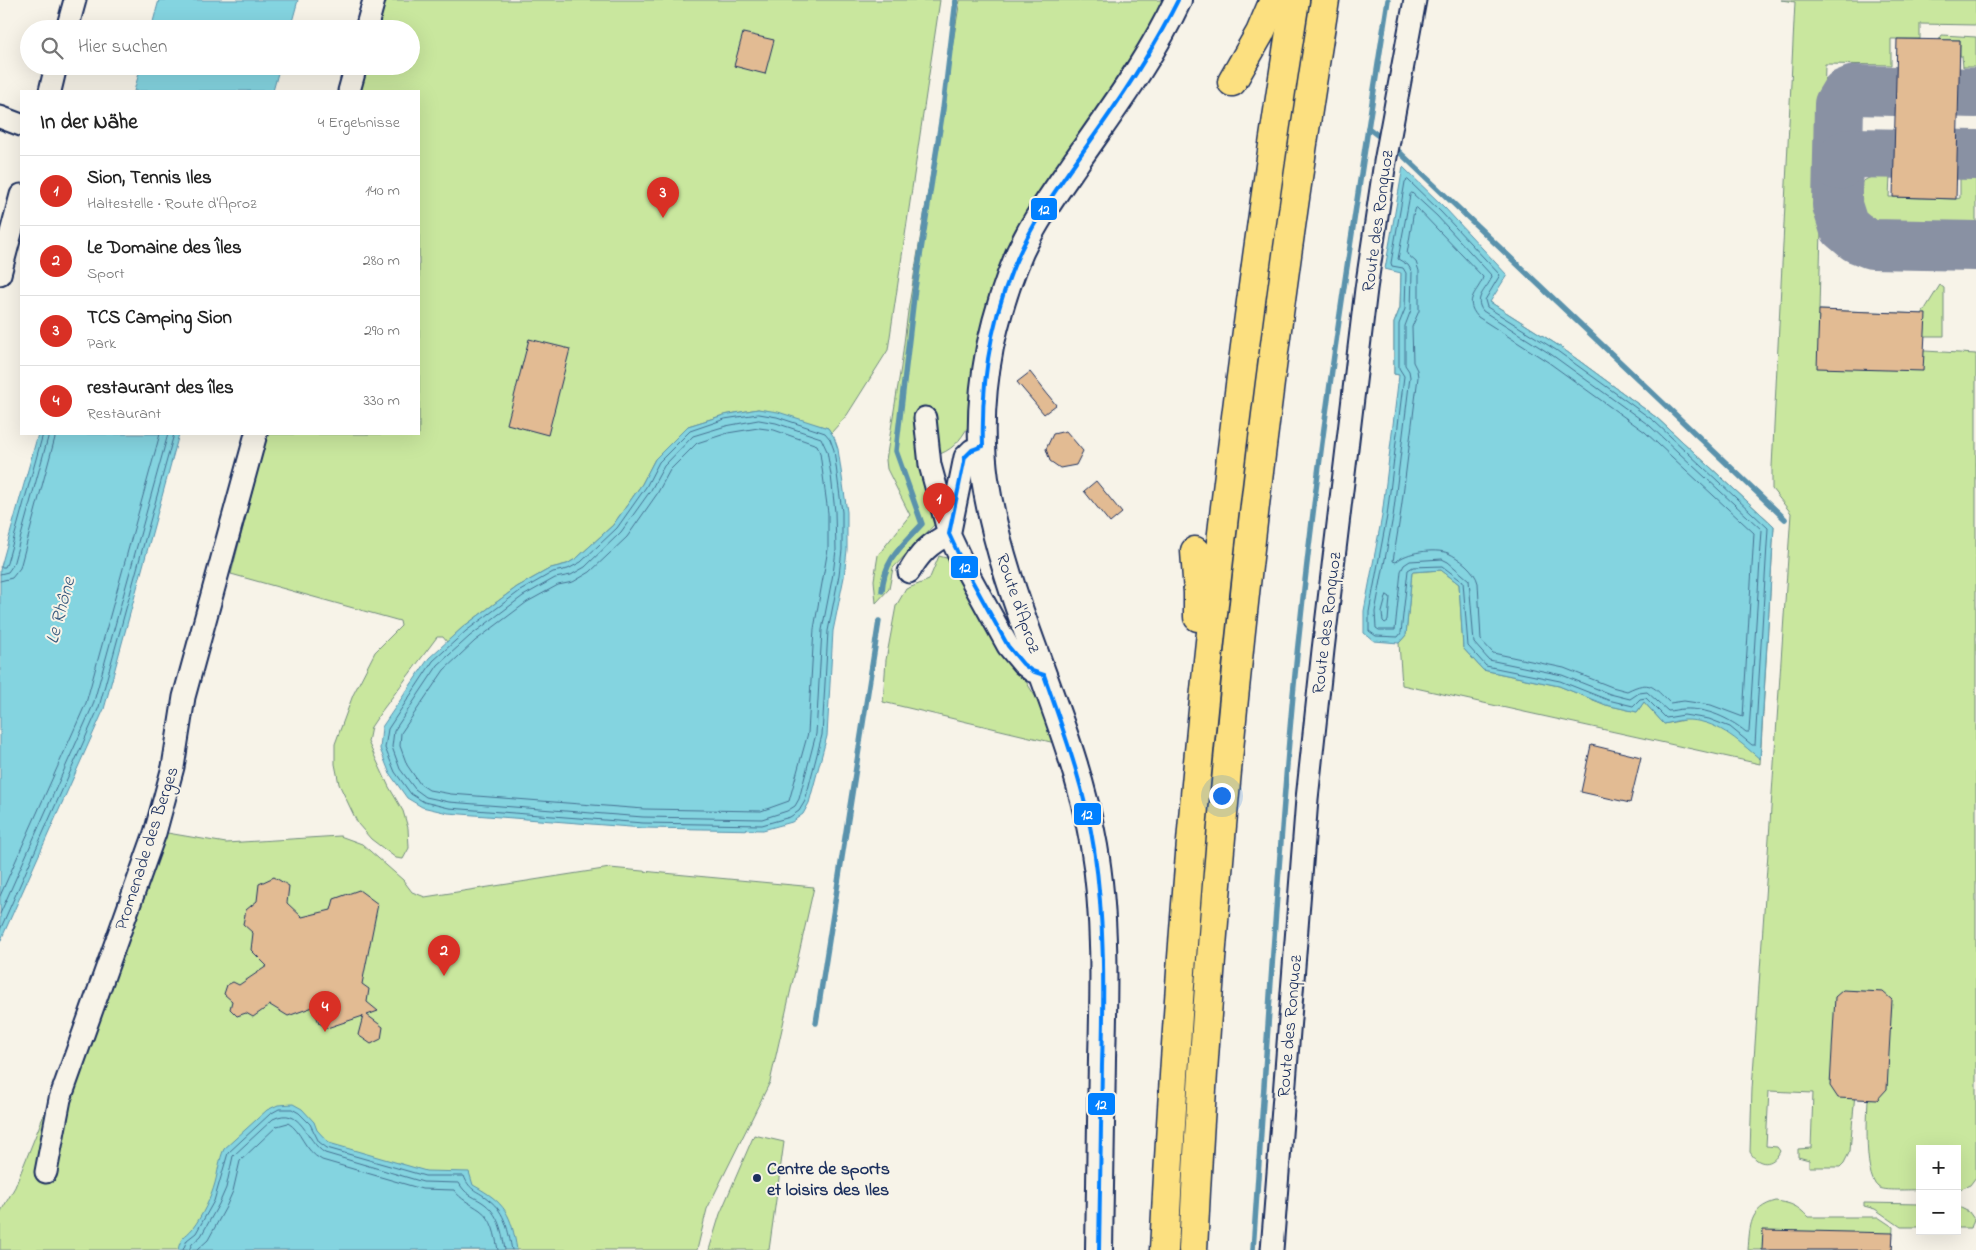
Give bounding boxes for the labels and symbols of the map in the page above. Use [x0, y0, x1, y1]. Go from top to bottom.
street label: Route des Ronquoz [1356, 148, 1402, 294]
pin: 3 [647, 177, 679, 218]
line badge: 12 [1030, 197, 1058, 221]
text: 12 [1038, 200, 1050, 221]
pin: 1 [923, 483, 955, 524]
street label: Route d'Aproz [988, 550, 1046, 657]
street label: Route des Ronquoz [1306, 550, 1350, 696]
line badge: 12 [950, 555, 979, 579]
text: 12 [959, 558, 971, 579]
water label: Le Rhône [40, 573, 84, 647]
street label: Promenade des Berges [109, 764, 188, 934]
your location [1209, 783, 1235, 809]
line badge: 12 [1073, 802, 1102, 826]
text: 12 [1081, 805, 1093, 826]
pin: 2 [428, 935, 460, 976]
street label: Route des Ronquoz [1272, 953, 1310, 1098]
pin: 4 [309, 991, 341, 1032]
line badge: 12 [1087, 1092, 1116, 1116]
text: 12 [1095, 1095, 1107, 1116]
place label: Centre de sports et loisirs des Iles [767, 1157, 890, 1204]
marker: Centre de sports et loisirs des Iles [751, 1172, 763, 1184]

